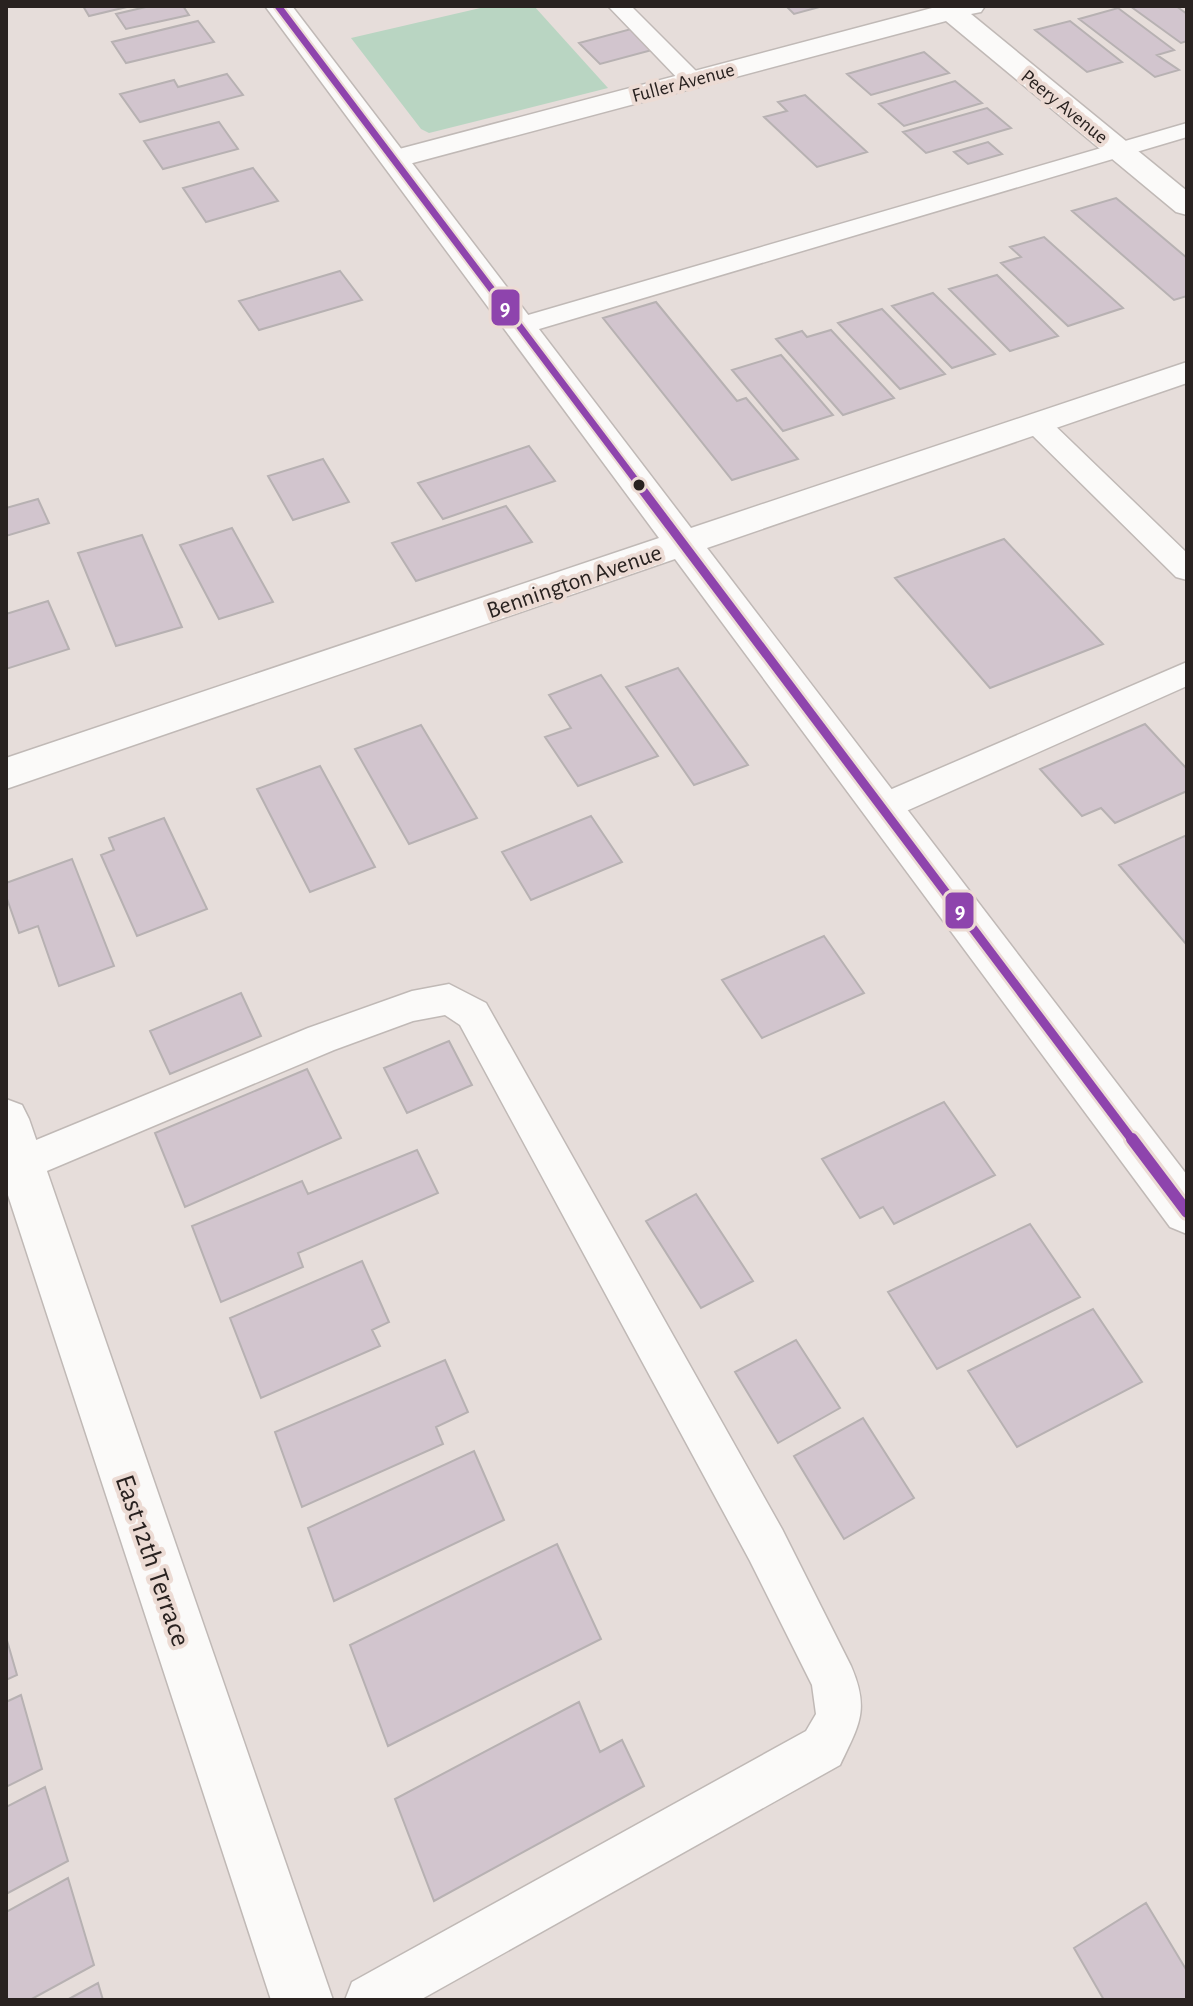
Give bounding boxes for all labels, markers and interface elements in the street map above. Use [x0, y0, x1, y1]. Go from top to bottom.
street label: Fuller Avenue [630, 60, 737, 106]
street label: Peery Avenue [1017, 66, 1111, 148]
line badge: 9 [490, 288, 521, 327]
text: 9 [500, 297, 510, 319]
unlabelled marker [631, 477, 647, 493]
street label: Bennington Avenue [484, 541, 665, 623]
line badge: 9 [944, 891, 975, 930]
text: 9 [955, 900, 965, 922]
street label: East 12th Terrace [110, 1471, 195, 1650]

